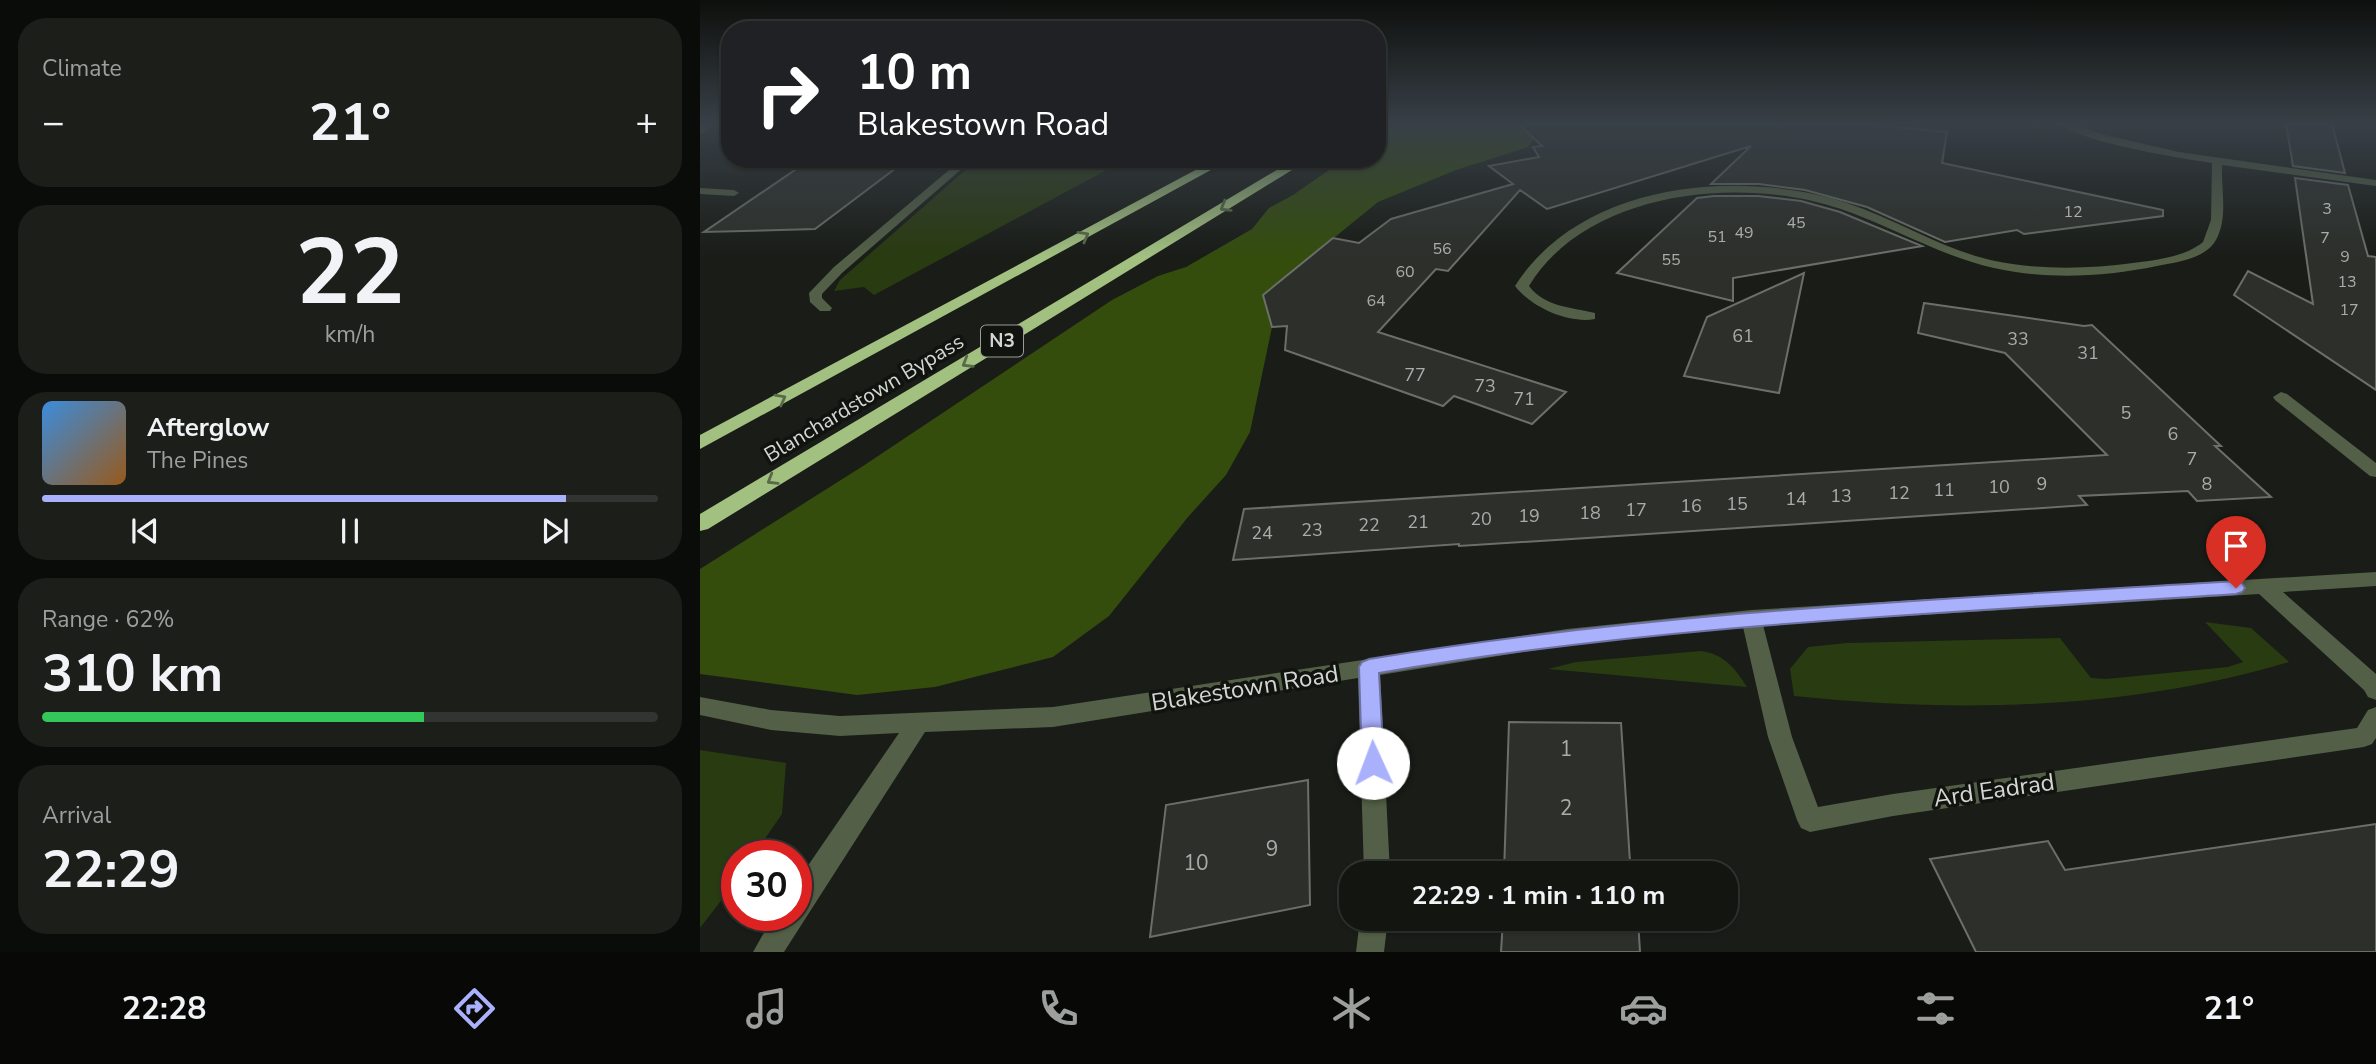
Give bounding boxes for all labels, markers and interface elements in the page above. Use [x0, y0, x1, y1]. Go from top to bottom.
text: 10 m [857, 39, 972, 106]
icon: right [742, 49, 833, 140]
text: Climate [42, 53, 122, 84]
text: 21° [309, 87, 391, 158]
text: − [42, 97, 65, 148]
text: + [635, 97, 658, 148]
text: Blakestown Road [857, 103, 1109, 146]
house number: 3 [2322, 198, 2332, 220]
one-way arrow [1219, 199, 1232, 212]
house number: 12 [2063, 201, 2083, 223]
text: 22 [295, 211, 405, 335]
house number: 45 [1786, 212, 1806, 234]
house number: 49 [1734, 222, 1754, 244]
house number: 51 [1707, 226, 1727, 248]
house number: 7 [2320, 227, 2330, 249]
one-way arrow [1076, 231, 1089, 244]
house number: 56 [1432, 238, 1452, 260]
house number: 9 [2340, 246, 2350, 268]
house number: 55 [1661, 249, 1681, 271]
house number: 60 [1395, 261, 1415, 283]
house number: 13 [2337, 271, 2357, 293]
house number: 64 [1366, 290, 1386, 312]
house number: 17 [2339, 299, 2359, 321]
text: km/h [325, 319, 375, 350]
house number: 61 [1732, 324, 1754, 348]
road number: N3 [981, 326, 1023, 356]
street label: Blanchardstown Bypass [759, 327, 969, 469]
house number: 33 [2007, 327, 2029, 351]
house number: 31 [2077, 341, 2099, 365]
one-way arrow [961, 354, 974, 367]
house number: 77 [1404, 363, 1426, 387]
house number: 73 [1474, 374, 1496, 398]
house number: 71 [1513, 387, 1535, 411]
one-way arrow [774, 394, 787, 407]
house number: 5 [2121, 401, 2131, 425]
text: Afterglow [147, 410, 270, 445]
house number: 6 [2168, 422, 2178, 446]
text: The Pines [147, 445, 248, 476]
house number: 7 [2187, 447, 2197, 471]
one-way arrow [767, 472, 780, 485]
house number: 9 [2037, 472, 2047, 496]
house number: 8 [2202, 472, 2212, 496]
house number: 10 [1988, 475, 2010, 499]
house number: 11 [1933, 478, 1955, 502]
house number: 12 [1888, 481, 1910, 505]
house number: 13 [1830, 484, 1852, 508]
house number: 14 [1785, 487, 1807, 511]
house number: 15 [1726, 492, 1748, 516]
house number: 16 [1680, 494, 1702, 518]
house number: 17 [1625, 498, 1647, 522]
house number: 18 [1579, 501, 1601, 525]
house number: 19 [1518, 504, 1540, 528]
house number: 20 [1470, 507, 1492, 531]
house number: 21 [1407, 510, 1429, 534]
icon: previous [126, 512, 164, 550]
icon: pause [331, 512, 369, 550]
icon: next [536, 512, 574, 550]
house number: 22 [1358, 513, 1380, 537]
pin [2206, 516, 2266, 588]
house number: 23 [1301, 518, 1323, 542]
house number: 24 [1251, 521, 1273, 545]
icon: arrive [2217, 527, 2255, 565]
text: Range · 62% [42, 604, 174, 635]
text: 310 km [42, 638, 223, 709]
street label: Blakestown Road [1149, 657, 1341, 719]
position arrow [1336, 726, 1410, 800]
house number: 1 [1560, 735, 1572, 763]
street label: Ard Eadrad [1931, 766, 2057, 814]
house number: 2 [1560, 794, 1572, 822]
text: Arrival [42, 800, 111, 831]
text: 22:29 [42, 834, 180, 905]
house number: 9 [1266, 835, 1278, 863]
speed limit sign: 30 [721, 840, 812, 931]
house number: 10 [1183, 849, 1209, 877]
text: 22:29 · 1 min · 110 m [1412, 878, 1665, 913]
icon: directions [450, 984, 499, 1033]
icon: music [742, 984, 791, 1033]
icon: phone [1034, 984, 1083, 1033]
icon: climate [1327, 984, 1376, 1033]
icon: car [1619, 984, 1668, 1033]
icon: filters [1911, 984, 1960, 1033]
text: 22:28 [122, 987, 206, 1030]
text: 21° [2204, 987, 2254, 1030]

